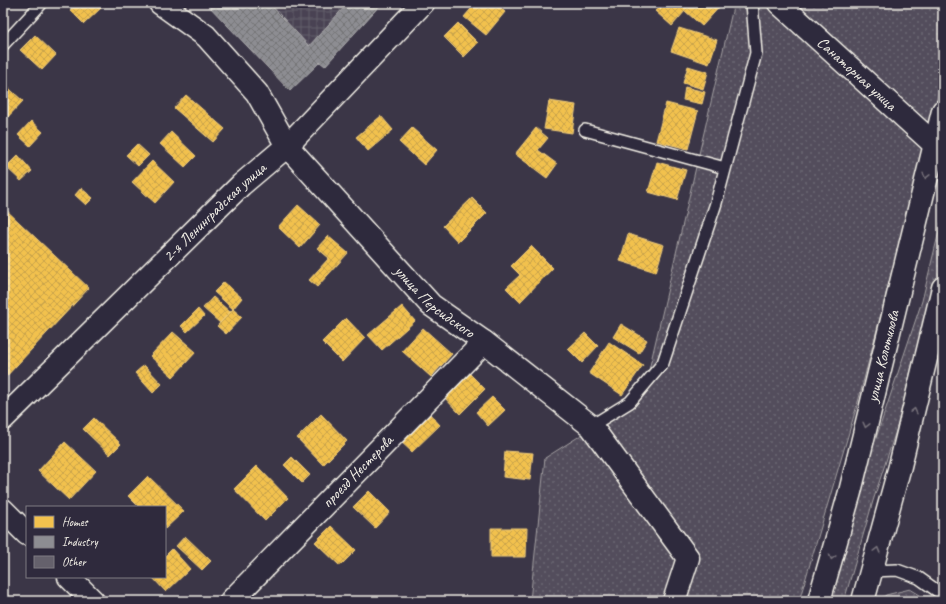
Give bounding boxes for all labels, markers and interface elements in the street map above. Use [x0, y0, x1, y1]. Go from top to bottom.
street label: Санаторная улица [813, 32, 902, 116]
street label: 2-я Ленинградская улица [159, 157, 271, 266]
one-way arrow [923, 173, 931, 179]
street label: улица Персидского [389, 260, 480, 343]
street label: улица Колотилова [862, 307, 904, 405]
one-way arrow [909, 407, 917, 414]
one-way arrow [863, 422, 871, 428]
street label: проезд Нестерова [317, 430, 399, 512]
legend [26, 506, 166, 578]
text: Homes [62, 514, 89, 530]
text: Industry [62, 534, 99, 550]
one-way arrow [872, 547, 881, 554]
one-way arrow [829, 553, 837, 560]
text: Other [62, 554, 88, 570]

